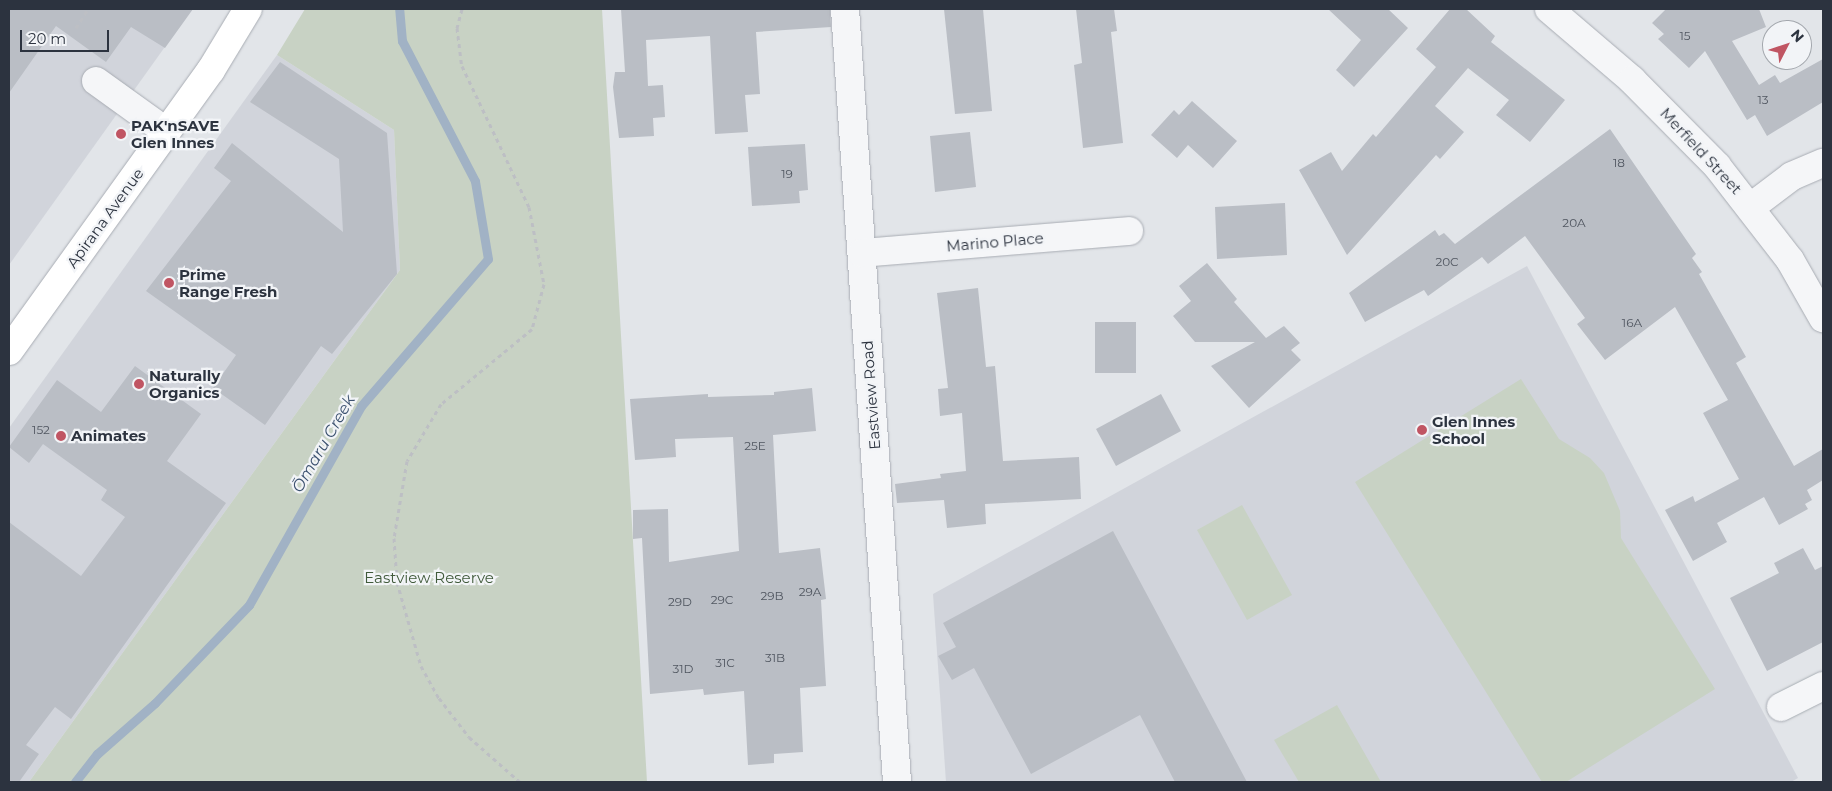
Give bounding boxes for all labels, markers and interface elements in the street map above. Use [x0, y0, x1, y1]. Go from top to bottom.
scale bar [22, 20, 111, 52]
north arrow [1762, 20, 1812, 70]
text: N [1787, 26, 1808, 46]
text: 20 m [28, 29, 66, 48]
house number: 15 [1679, 29, 1691, 43]
house number: 13 [1757, 93, 1769, 107]
street label: Merfield Street [1656, 104, 1746, 198]
place label: PAK'nSAVE Glen Innes [131, 116, 219, 151]
marker: PAK'nSAVE Glen Innes [115, 128, 127, 140]
house number: 18 [1613, 156, 1625, 170]
street label: Apirana Avenue [63, 165, 147, 271]
house number: 19 [781, 167, 793, 181]
house number: 20A [1562, 216, 1586, 230]
street label: Marino Place [946, 229, 1044, 255]
house number: 20C [1435, 255, 1459, 269]
place label: Prime Range Fresh [179, 265, 277, 300]
marker: Prime Range Fresh [163, 277, 175, 289]
house number: 16A [1622, 316, 1642, 330]
street label: Eastview Road [858, 340, 884, 450]
place label: Naturally Organics [149, 366, 220, 401]
marker: Naturally Organics [133, 378, 145, 390]
water label: Ōmaru Creek [288, 392, 360, 496]
place label: Glen Innes School [1432, 412, 1515, 447]
house number: 152 [32, 423, 50, 437]
marker: Glen Innes School [1416, 424, 1428, 436]
place label: Animates [71, 427, 146, 445]
marker: Animates [55, 430, 67, 442]
house number: 25E [744, 439, 766, 453]
park label: Eastview Reserve [364, 569, 494, 587]
house number: 29A [799, 585, 821, 599]
house number: 29B [760, 589, 784, 603]
house number: 29C [711, 593, 733, 607]
house number: 29D [668, 595, 692, 609]
house number: 31B [765, 651, 785, 665]
house number: 31C [715, 656, 735, 670]
house number: 31D [672, 662, 694, 676]

